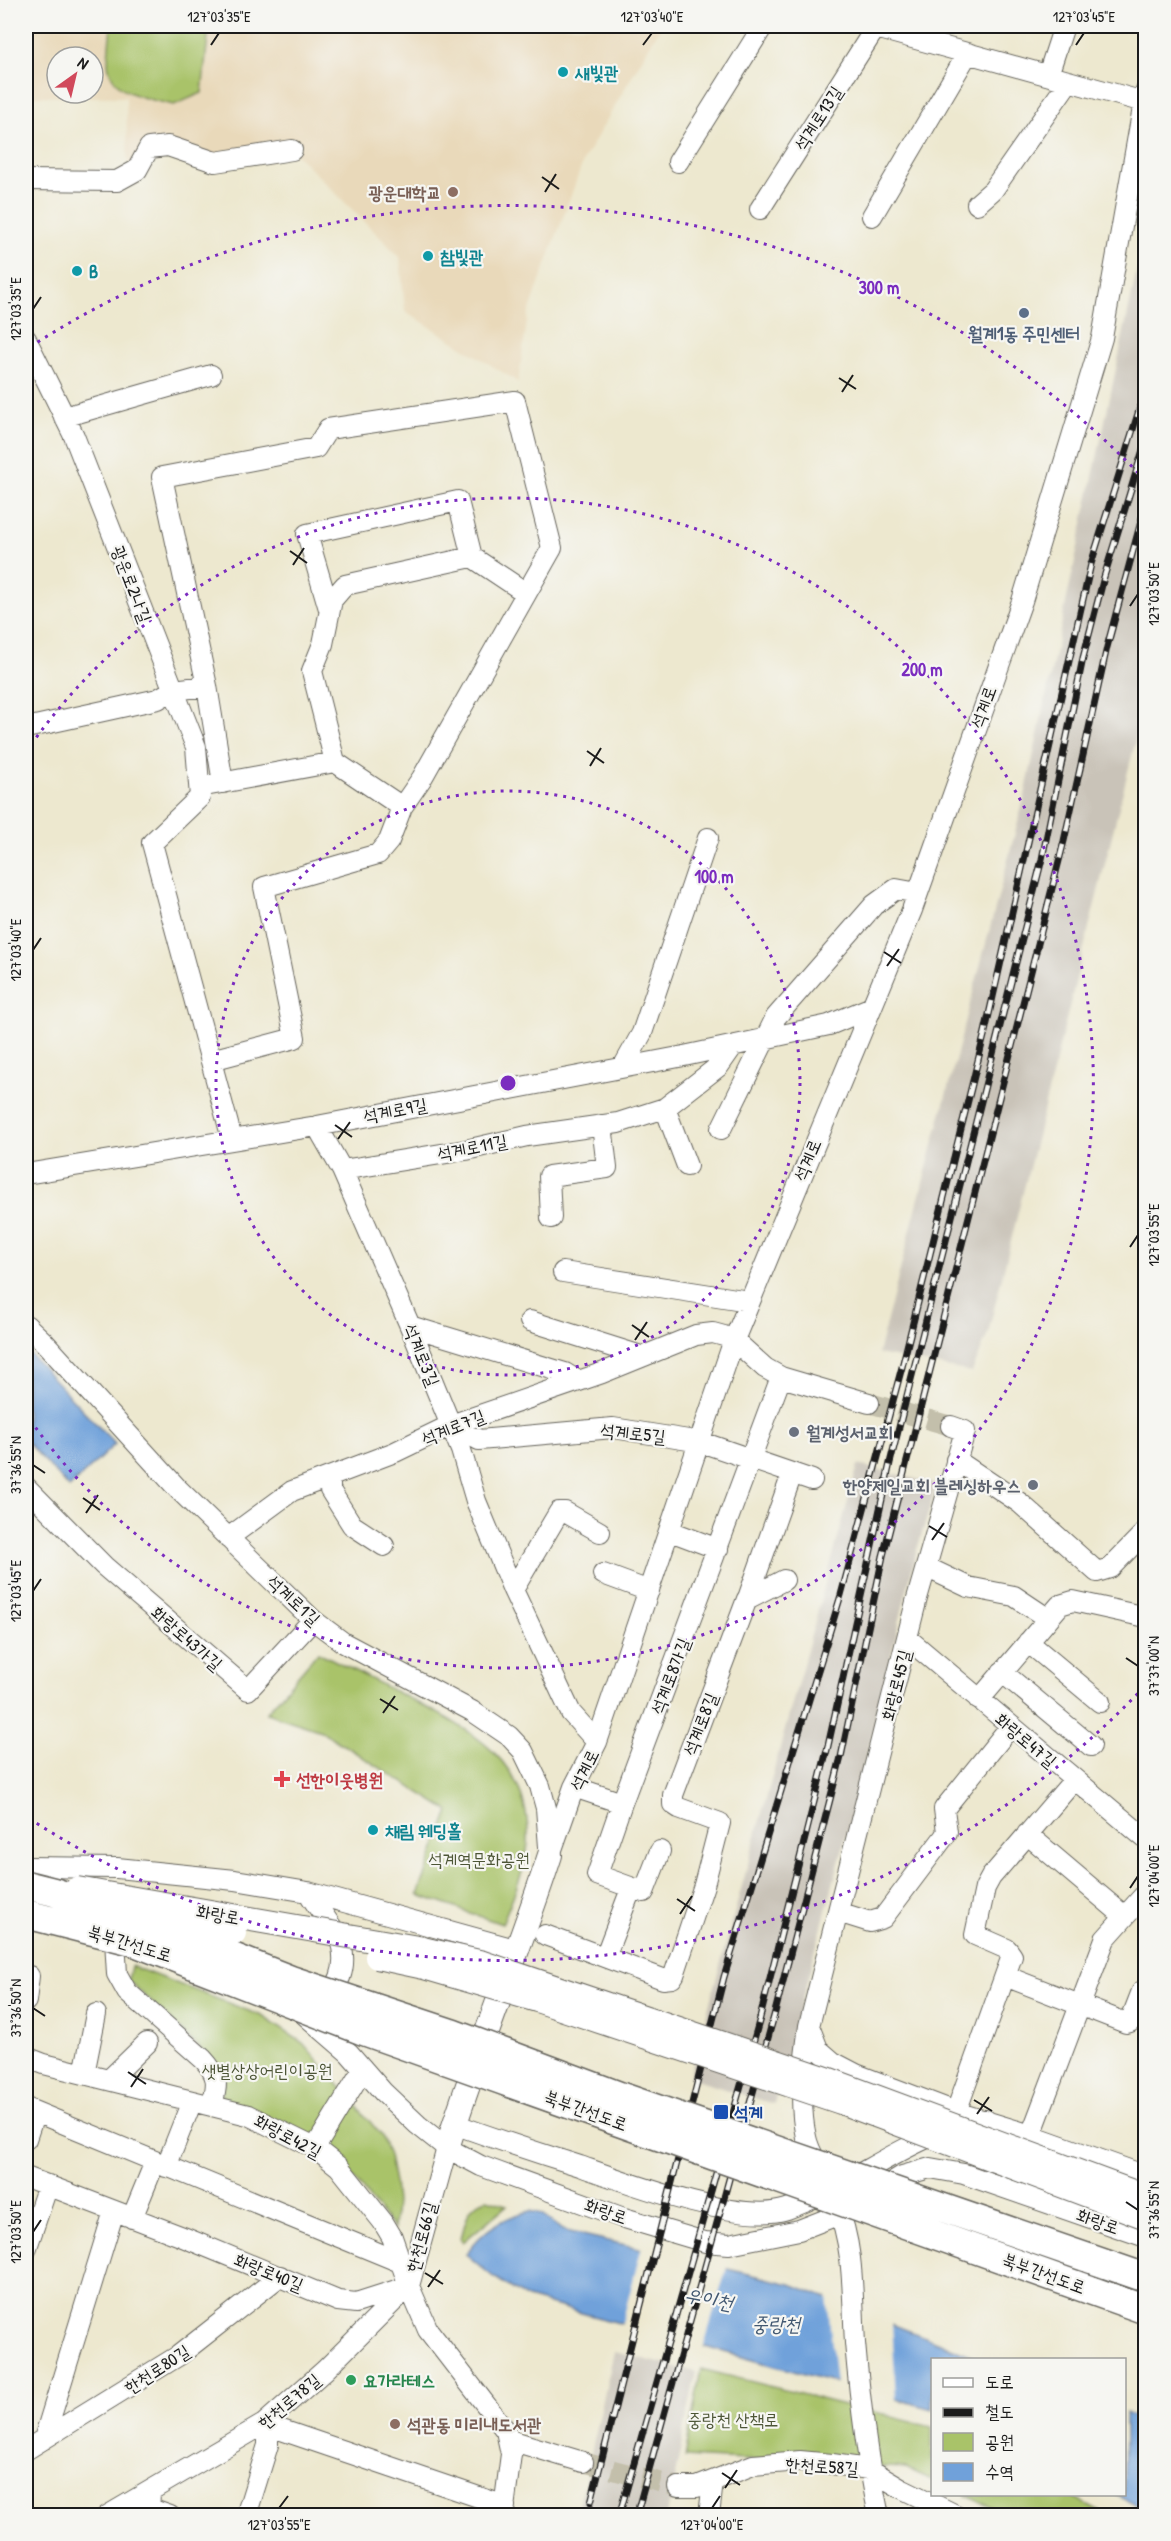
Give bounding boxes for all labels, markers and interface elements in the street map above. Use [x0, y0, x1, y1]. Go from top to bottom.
text: 127°03'35"E [187, 6, 251, 27]
text: 127°03'40"E [621, 6, 684, 27]
text: 127°03'45"E [1053, 6, 1116, 27]
north arrow [45, 45, 105, 105]
text: N [74, 51, 93, 74]
place label: 새빛관 [574, 60, 619, 85]
marker: 새빛관 [556, 65, 570, 79]
street label: 석계로13길 [788, 80, 849, 155]
place label: 광운대학교 [369, 180, 441, 205]
marker: 광운대학교 [446, 185, 460, 199]
place label: 참빛관 [440, 244, 484, 269]
marker: 참빛관 [421, 249, 435, 263]
place label: B [89, 259, 98, 284]
marker: B [70, 264, 84, 278]
text: 300 m [859, 275, 899, 300]
text: 127°03'35"E [5, 277, 26, 341]
marker: 월계1동 주민센터 [1017, 306, 1031, 320]
place label: 월계1동 주민센터 [968, 321, 1080, 346]
street label: 광운로2나길 [106, 542, 158, 627]
text: 127°03'50"E [1143, 562, 1164, 626]
text: 200 m [902, 657, 942, 682]
street label: 석계로 [964, 682, 1002, 732]
text: 100 m [694, 864, 734, 889]
text: 127°03'40"E [5, 918, 26, 981]
centre of rings [498, 1073, 518, 1093]
street label: 석계로9길 [361, 1091, 430, 1128]
street label: 석계로11길 [435, 1128, 510, 1166]
street label: 석계로 [787, 1135, 827, 1185]
text: 127°03'55"E [1143, 1203, 1164, 1267]
street label: 석계로3길 [398, 1320, 446, 1391]
street label: 석계로7길 [417, 1403, 489, 1451]
street label: 석계로5길 [599, 1417, 667, 1449]
place label: 월계성서교회 [806, 1420, 893, 1445]
marker: 월계성서교회 [787, 1425, 801, 1439]
text: 37°36'55"N [5, 1436, 26, 1494]
place label: 한양제일교회 블레싱하우스 [842, 1473, 1021, 1498]
marker: 한양제일교회 블레싱하우스 [1026, 1478, 1040, 1492]
text: 127°03'45"E [5, 1559, 26, 1622]
street label: 석계로1길 [262, 1569, 326, 1631]
street label: 화랑로43가길 [146, 1600, 229, 1676]
street label: 석계로8가길 [644, 1634, 696, 1718]
text: 37°37'00"N [1143, 1636, 1164, 1696]
street label: 화랑로45길 [875, 1646, 917, 1723]
street label: 석계로8길 [677, 1688, 724, 1759]
street label: 화랑로47길 [990, 1707, 1063, 1774]
street label: 석계로 [563, 1745, 605, 1795]
place label: 선한이웃병원 [296, 1767, 383, 1792]
marker: 선한이웃병원 [273, 1770, 291, 1788]
place label: 채림 웨딩홀 [385, 1818, 462, 1843]
marker: 채림 웨딩홀 [366, 1823, 380, 1837]
text: 127°04'00"E [1143, 1844, 1164, 1907]
park label: 석계역문화공원 [428, 1847, 530, 1872]
street label: 화랑로 [194, 1898, 242, 1930]
street label: 북부간선도로 [85, 1918, 175, 1968]
text: 37°36'50"N [5, 1979, 26, 2037]
park label: 샛별상상어린이공원 [202, 2058, 332, 2083]
street label: 북부간선도로 [541, 2083, 631, 2137]
place label: 석계 [734, 2100, 763, 2125]
marker: 석계 [712, 2103, 730, 2121]
street label: 화랑로42길 [250, 2108, 327, 2164]
text: 37°36'55"N [1143, 2181, 1164, 2239]
street label: 화랑로 [581, 2192, 631, 2230]
street label: 한천로66길 [400, 2198, 443, 2275]
text: 127°03'50"E [5, 2200, 26, 2264]
street label: 화랑로 [1073, 2202, 1123, 2240]
street label: 북부간선도로 [999, 2246, 1089, 2300]
street label: 화랑로40길 [231, 2247, 308, 2297]
water label: 우이천 [683, 2280, 737, 2316]
water label: 중랑천 [752, 2310, 802, 2337]
street label: 한천로80길 [119, 2338, 195, 2400]
legend [931, 2358, 1126, 2496]
street label: 한천로78길 [252, 2367, 326, 2435]
place label: 요가라테스 [363, 2368, 435, 2393]
text: 도로 [985, 2369, 1014, 2394]
marker: 요가라테스 [344, 2373, 358, 2387]
text: 철도 [985, 2399, 1014, 2424]
park label: 중랑천 산책로 [687, 2407, 779, 2432]
place label: 석관동 미리내도서관 [407, 2412, 542, 2437]
marker: 석관동 미리내도서관 [388, 2417, 402, 2431]
text: 공원 [985, 2429, 1014, 2454]
street label: 한천로58길 [785, 2451, 860, 2481]
text: 수역 [985, 2459, 1014, 2484]
text: 127°03'55"E [247, 2514, 311, 2535]
text: 127°04'00"E [681, 2514, 744, 2535]

